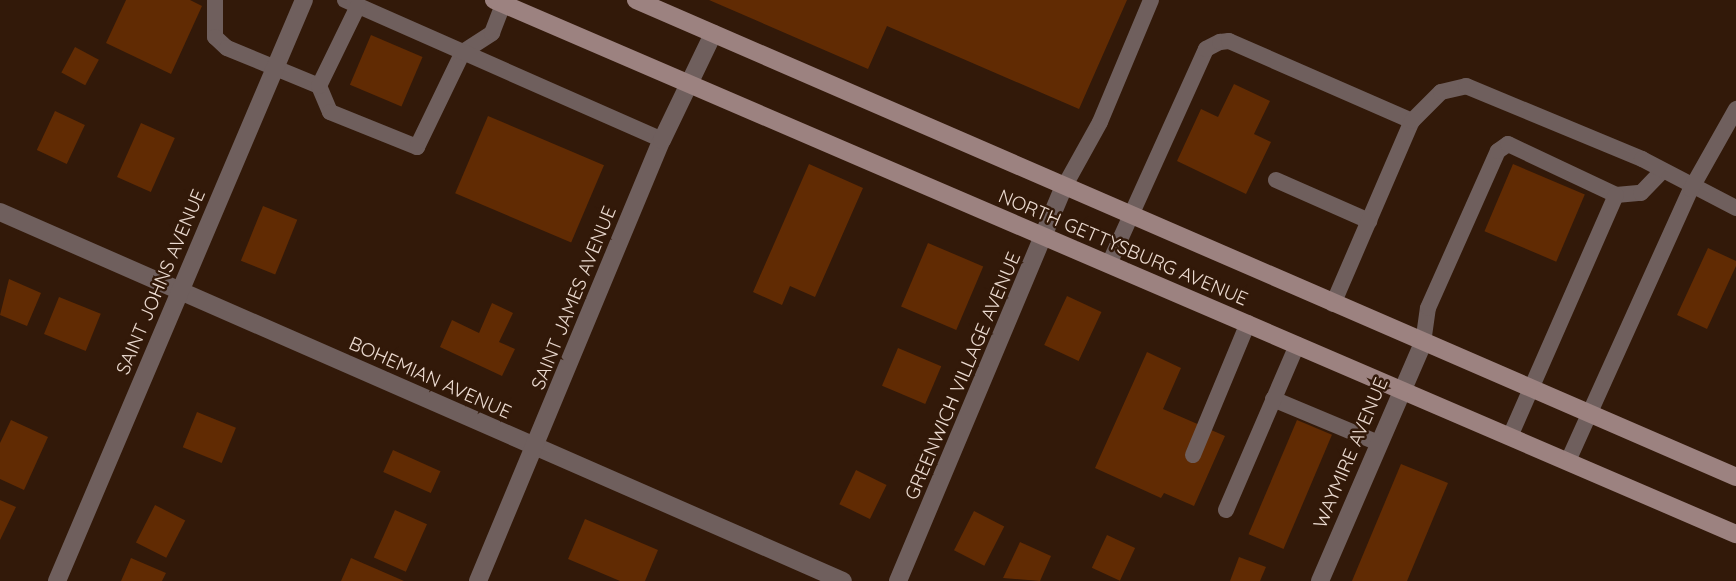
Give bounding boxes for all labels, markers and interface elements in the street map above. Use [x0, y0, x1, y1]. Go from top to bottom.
street label: NORTH GETTYSBURG AVENUE [995, 185, 1251, 311]
street label: SAINT JOHNS AVENUE [112, 186, 210, 378]
street label: SAINT JAMES AVENUE [527, 203, 621, 393]
street label: GREENWICH VILLAGE AVENUE [900, 249, 1026, 503]
street label: BOHEMIAN AVENUE [345, 332, 515, 424]
street label: WAYMIRE AVENUE [1309, 374, 1393, 532]

